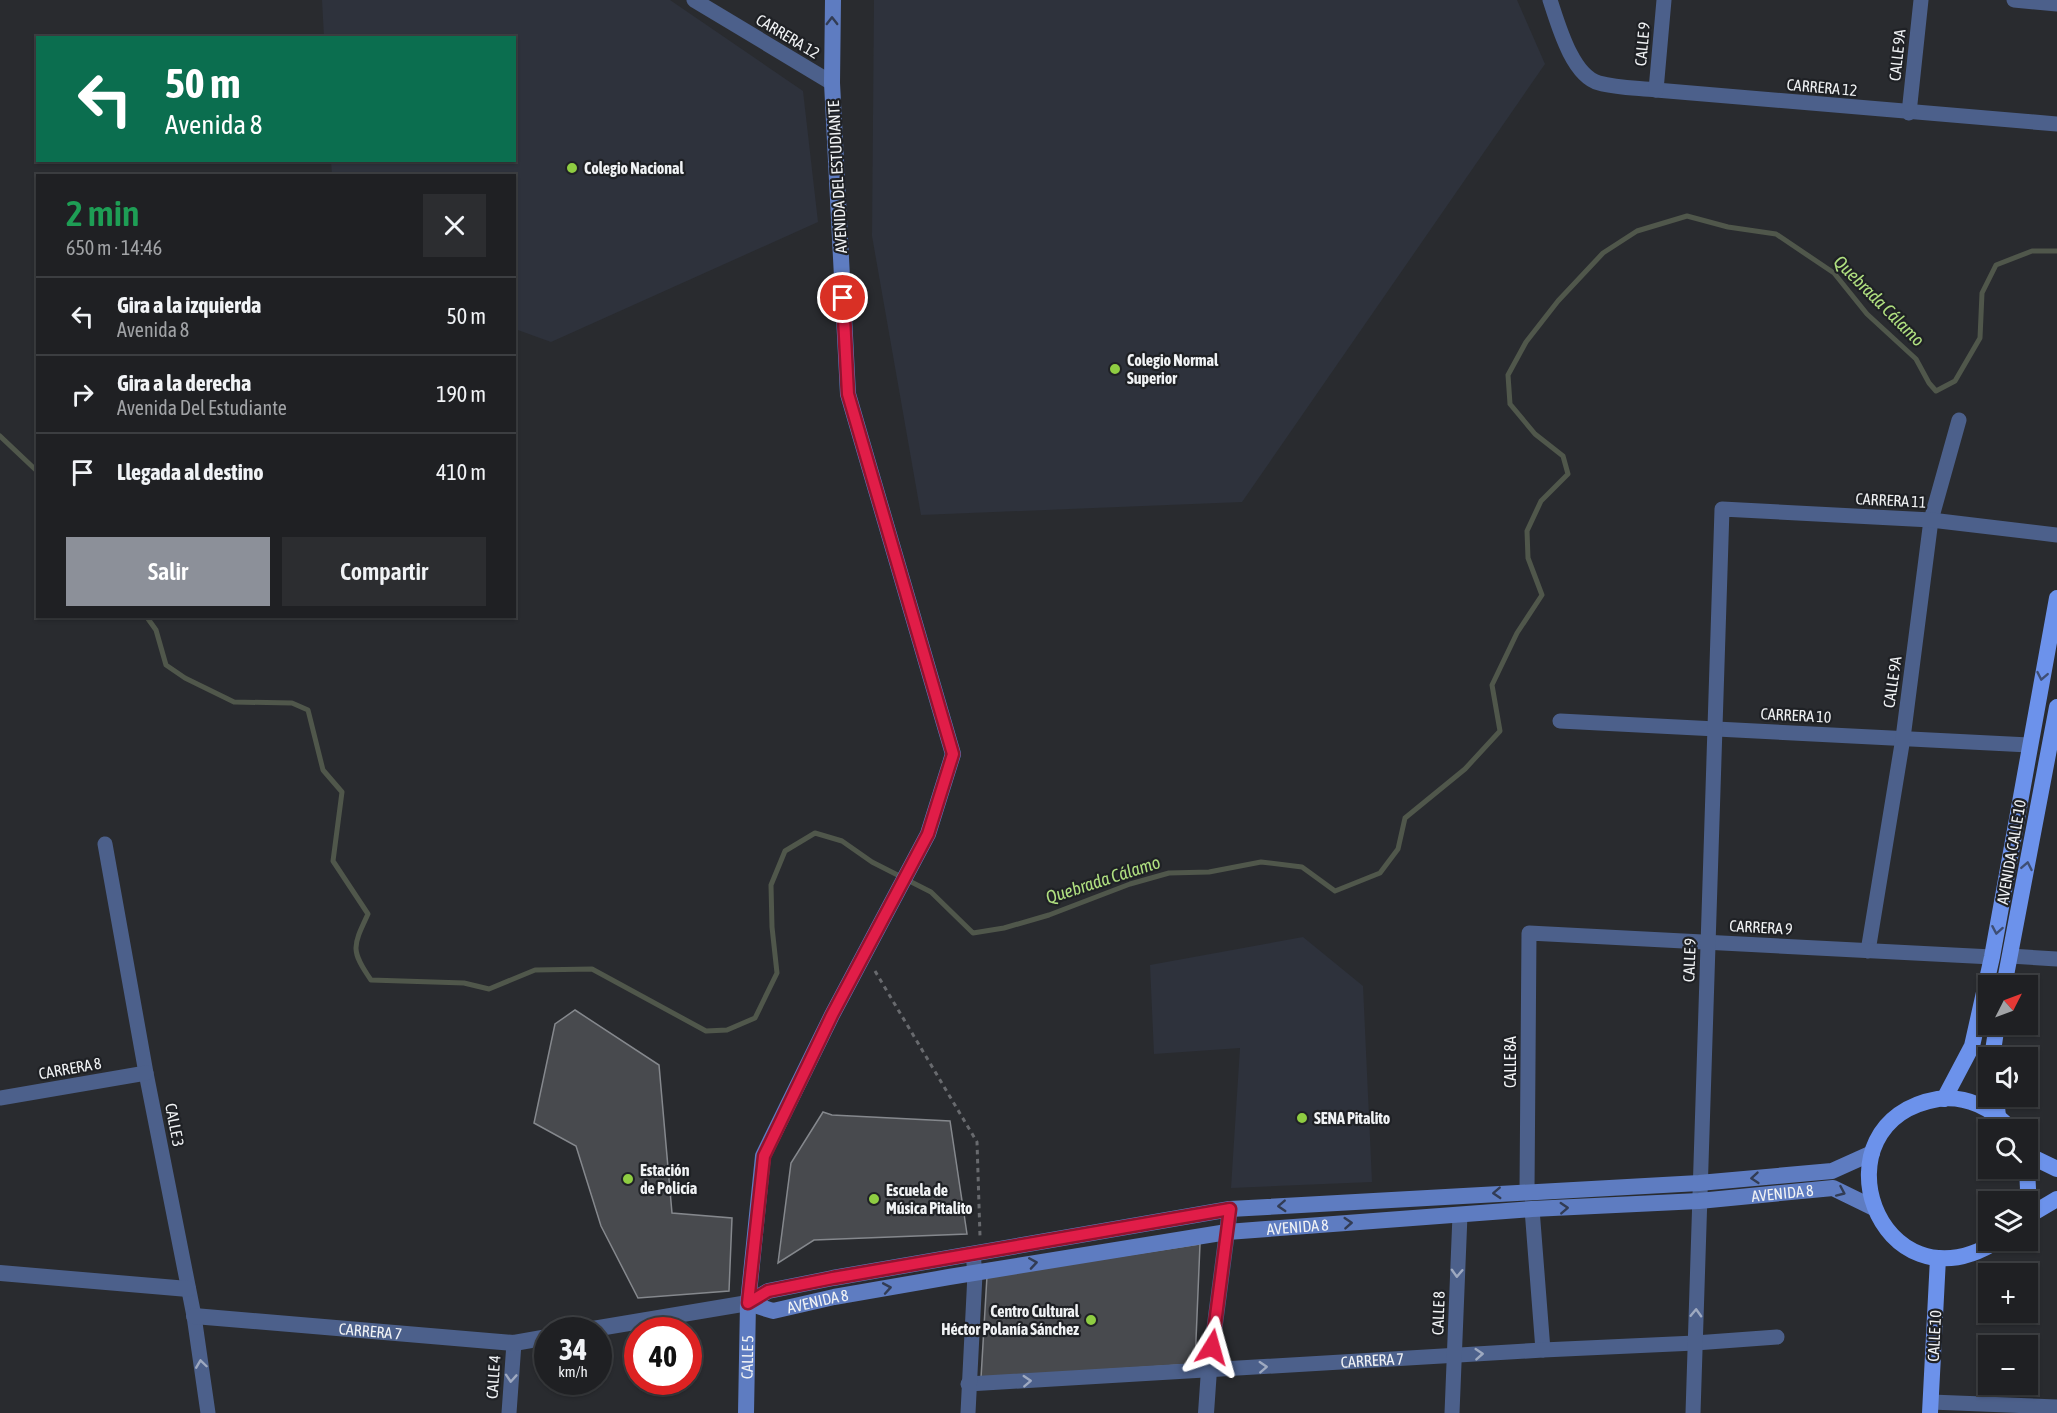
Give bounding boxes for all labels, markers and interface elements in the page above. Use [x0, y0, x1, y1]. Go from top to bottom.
street label: CARRERA 12 [753, 10, 823, 62]
one-way arrow [826, 16, 839, 25]
street label: CALLE 9 [1631, 21, 1653, 67]
street label: CALLE 9A [1885, 28, 1909, 82]
text: 50 m [165, 59, 240, 107]
icon: left [66, 60, 144, 138]
street label: CARRERA 12 [1786, 75, 1858, 99]
street label: AVENIDA DEL ESTUDIANTE [824, 100, 850, 254]
text: Avenida 8 [165, 109, 262, 140]
place label: Colegio Nacional [584, 159, 685, 177]
marker: Colegio Nacional [565, 161, 579, 175]
text: 2 min [66, 192, 140, 234]
button: close [423, 194, 486, 257]
text: 650 m · 14:46 [66, 236, 162, 259]
water label: Quebrada Cálamo [1830, 251, 1929, 350]
pin [817, 272, 868, 323]
icon: arrive [826, 281, 859, 314]
text: Gira a la izquierda [117, 292, 261, 318]
icon: left [66, 300, 99, 333]
text: 50 m [446, 303, 486, 329]
text: Avenida 8 [117, 318, 189, 341]
place label: Colegio Normal Superior [1127, 351, 1219, 387]
marker: Colegio Normal Superior [1108, 362, 1122, 376]
text: Gira a la derecha [117, 370, 251, 396]
icon: right [66, 378, 99, 411]
text: 190 m [436, 381, 486, 407]
text: Avenida Del Estudiante [117, 396, 287, 419]
icon: arrive [66, 456, 99, 489]
text: Llegada al destino [117, 459, 264, 485]
text: 410 m [436, 459, 486, 485]
street label: CARRERA 11 [1855, 489, 1927, 511]
button: Salir [66, 537, 270, 606]
button: Compartir [282, 537, 486, 606]
street label: CALLE 9A [1879, 655, 1905, 709]
one-way arrow [2036, 671, 2049, 681]
street label: CARRERA 10 [1760, 704, 1832, 726]
street label: AVENIDA CALLE 10 [1993, 798, 2029, 906]
water label: Quebrada Cálamo [1043, 851, 1163, 908]
one-way arrow [2020, 861, 2033, 871]
street label: CARRERA 9 [1729, 916, 1793, 938]
one-way arrow [1991, 925, 2004, 935]
street label: CALLE 9 [1679, 938, 1699, 982]
north arrow [1978, 975, 2038, 1035]
map controls [1978, 975, 2038, 1395]
street label: CALLE 8A [1501, 1036, 1519, 1088]
button: sound [1978, 1047, 2038, 1107]
street label: CARRERA 8 [37, 1054, 103, 1082]
street label: CALLE 3 [162, 1102, 188, 1148]
place label: SENA Pitalito [1314, 1109, 1391, 1127]
marker: SENA Pitalito [1295, 1111, 1309, 1125]
button: search [1978, 1119, 2038, 1179]
place label: Estación de Policía [640, 1161, 697, 1197]
one-way arrow [1750, 1171, 1760, 1184]
marker: Estación de Policía [621, 1172, 635, 1186]
place label: Escuela de Música Pitalito [886, 1181, 973, 1217]
street label: AVENIDA 8 [1750, 1181, 1814, 1205]
one-way arrow [1834, 1185, 1845, 1197]
one-way arrow [1493, 1186, 1502, 1199]
button: layers [1978, 1191, 2038, 1251]
marker: Escuela de Música Pitalito [867, 1192, 881, 1206]
one-way arrow [1277, 1199, 1286, 1212]
one-way arrow [1559, 1201, 1568, 1214]
street label: AVENIDA 8 [1266, 1215, 1329, 1238]
one-way arrow [1344, 1217, 1353, 1230]
one-way arrow [1027, 1257, 1037, 1270]
button: + [1978, 1263, 2038, 1323]
one-way arrow [1451, 1269, 1464, 1278]
one-way arrow [882, 1282, 891, 1294]
street label: AVENIDA 8 [785, 1286, 850, 1317]
street label: CALLE 8 [1428, 1291, 1448, 1335]
place label: Centro Cultural Héctor Polanía Sánchez [941, 1302, 1080, 1338]
one-way arrow [1690, 1308, 1702, 1317]
street label: CALLE 10 [1924, 1310, 1944, 1362]
marker: Centro Cultural Héctor Polanía Sánchez [1084, 1313, 1098, 1327]
position arrow [1180, 1315, 1244, 1379]
speed limit sign: 40 [624, 1317, 702, 1395]
street label: CARRERA 7 [338, 1319, 403, 1343]
text: 34 [559, 1332, 587, 1366]
street label: CALLE 5 [738, 1335, 756, 1379]
button: − [1978, 1335, 2038, 1395]
one-way arrow [1474, 1347, 1483, 1360]
street label: CARRERA 7 [1340, 1349, 1405, 1371]
street label: CALLE 4 [482, 1354, 504, 1400]
one-way arrow [196, 1360, 208, 1369]
one-way arrow [1259, 1360, 1268, 1373]
text: km/h [558, 1363, 588, 1380]
one-way arrow [505, 1374, 518, 1383]
one-way arrow [1022, 1374, 1031, 1387]

